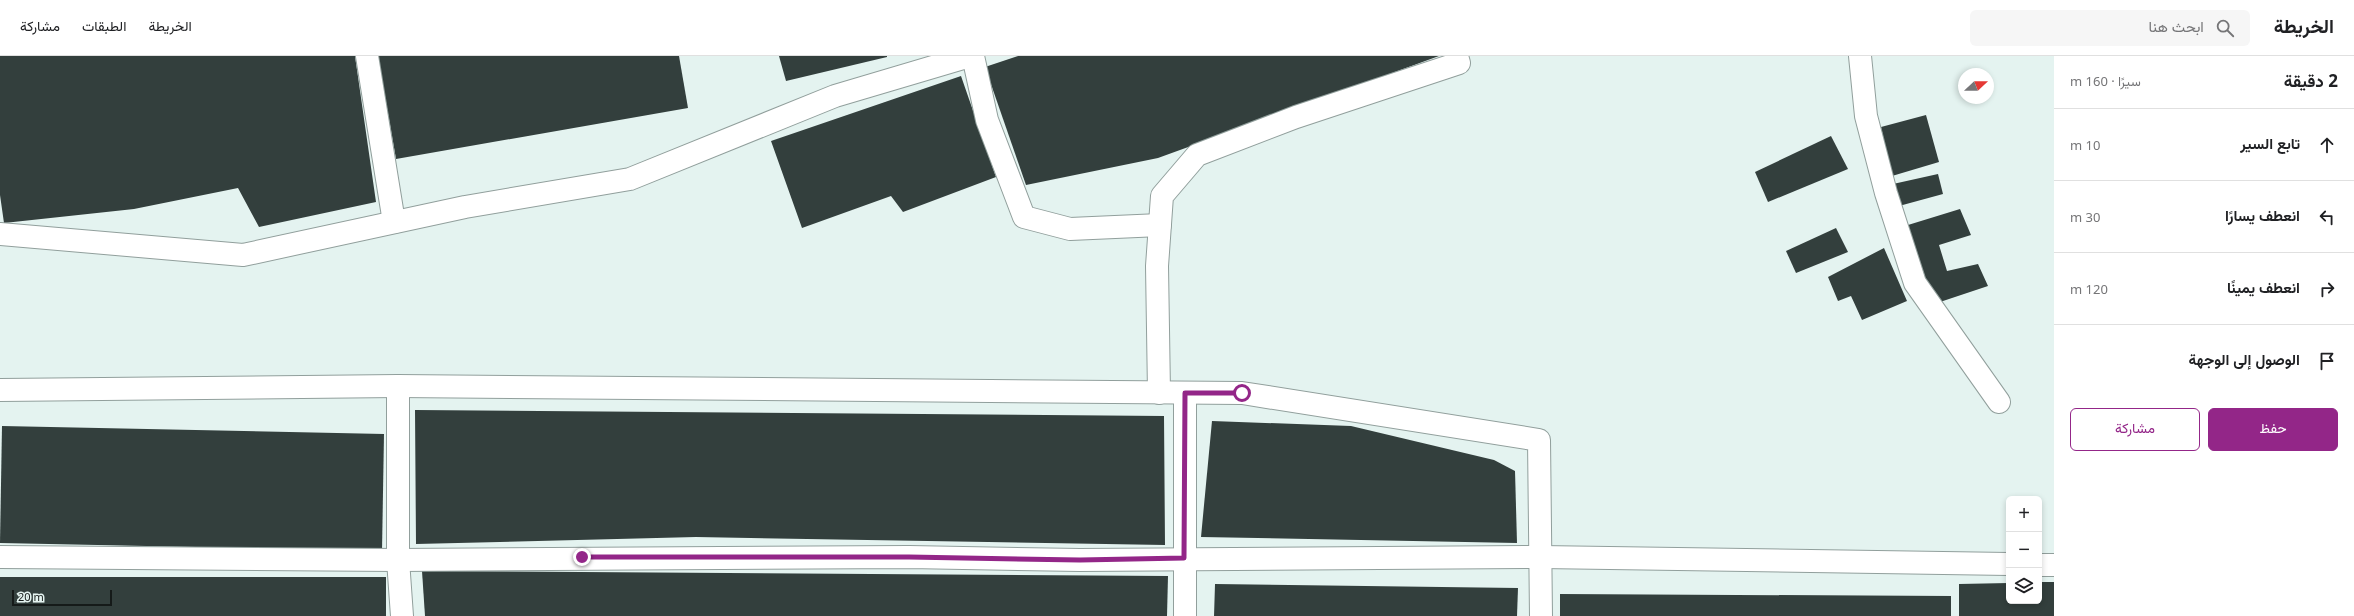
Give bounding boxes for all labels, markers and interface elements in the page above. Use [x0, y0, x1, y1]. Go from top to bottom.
search box [1970, 10, 2250, 46]
text: الخريطة [2274, 13, 2334, 39]
text: مشاركة [20, 16, 60, 35]
text: الطبقات [82, 16, 126, 35]
text: الخريطة [148, 16, 192, 35]
text: ابحث هنا [2148, 16, 2204, 36]
icon: search [2214, 17, 2236, 39]
north arrow [1958, 68, 1994, 104]
text: 2 دقيقة [2284, 69, 2338, 92]
text: سيرًا · 160 m [2070, 72, 2141, 90]
text: تابع السير [2240, 133, 2300, 153]
icon: ahead [2316, 134, 2338, 156]
text: 10 m [2070, 136, 2100, 154]
text: انعطف يسارًا [2225, 205, 2300, 225]
icon: left [2316, 206, 2338, 228]
text: 30 m [2070, 208, 2100, 226]
text: انعطف يمينًا [2227, 277, 2300, 297]
icon: right [2316, 278, 2338, 300]
text: 120 m [2070, 280, 2108, 298]
text: الوصول إلى الوجهة [2189, 349, 2300, 369]
icon: arrive [2316, 350, 2338, 372]
route start [1233, 384, 1251, 402]
button: مشاركة [2070, 408, 2200, 451]
button: حفظ [2208, 408, 2338, 451]
map controls [2006, 496, 2042, 604]
button: + [2006, 496, 2042, 532]
button: − [2006, 532, 2042, 568]
route end [573, 548, 591, 566]
button: layers [2006, 568, 2042, 604]
scale bar [12, 588, 112, 607]
text: 20 m [18, 589, 44, 604]

